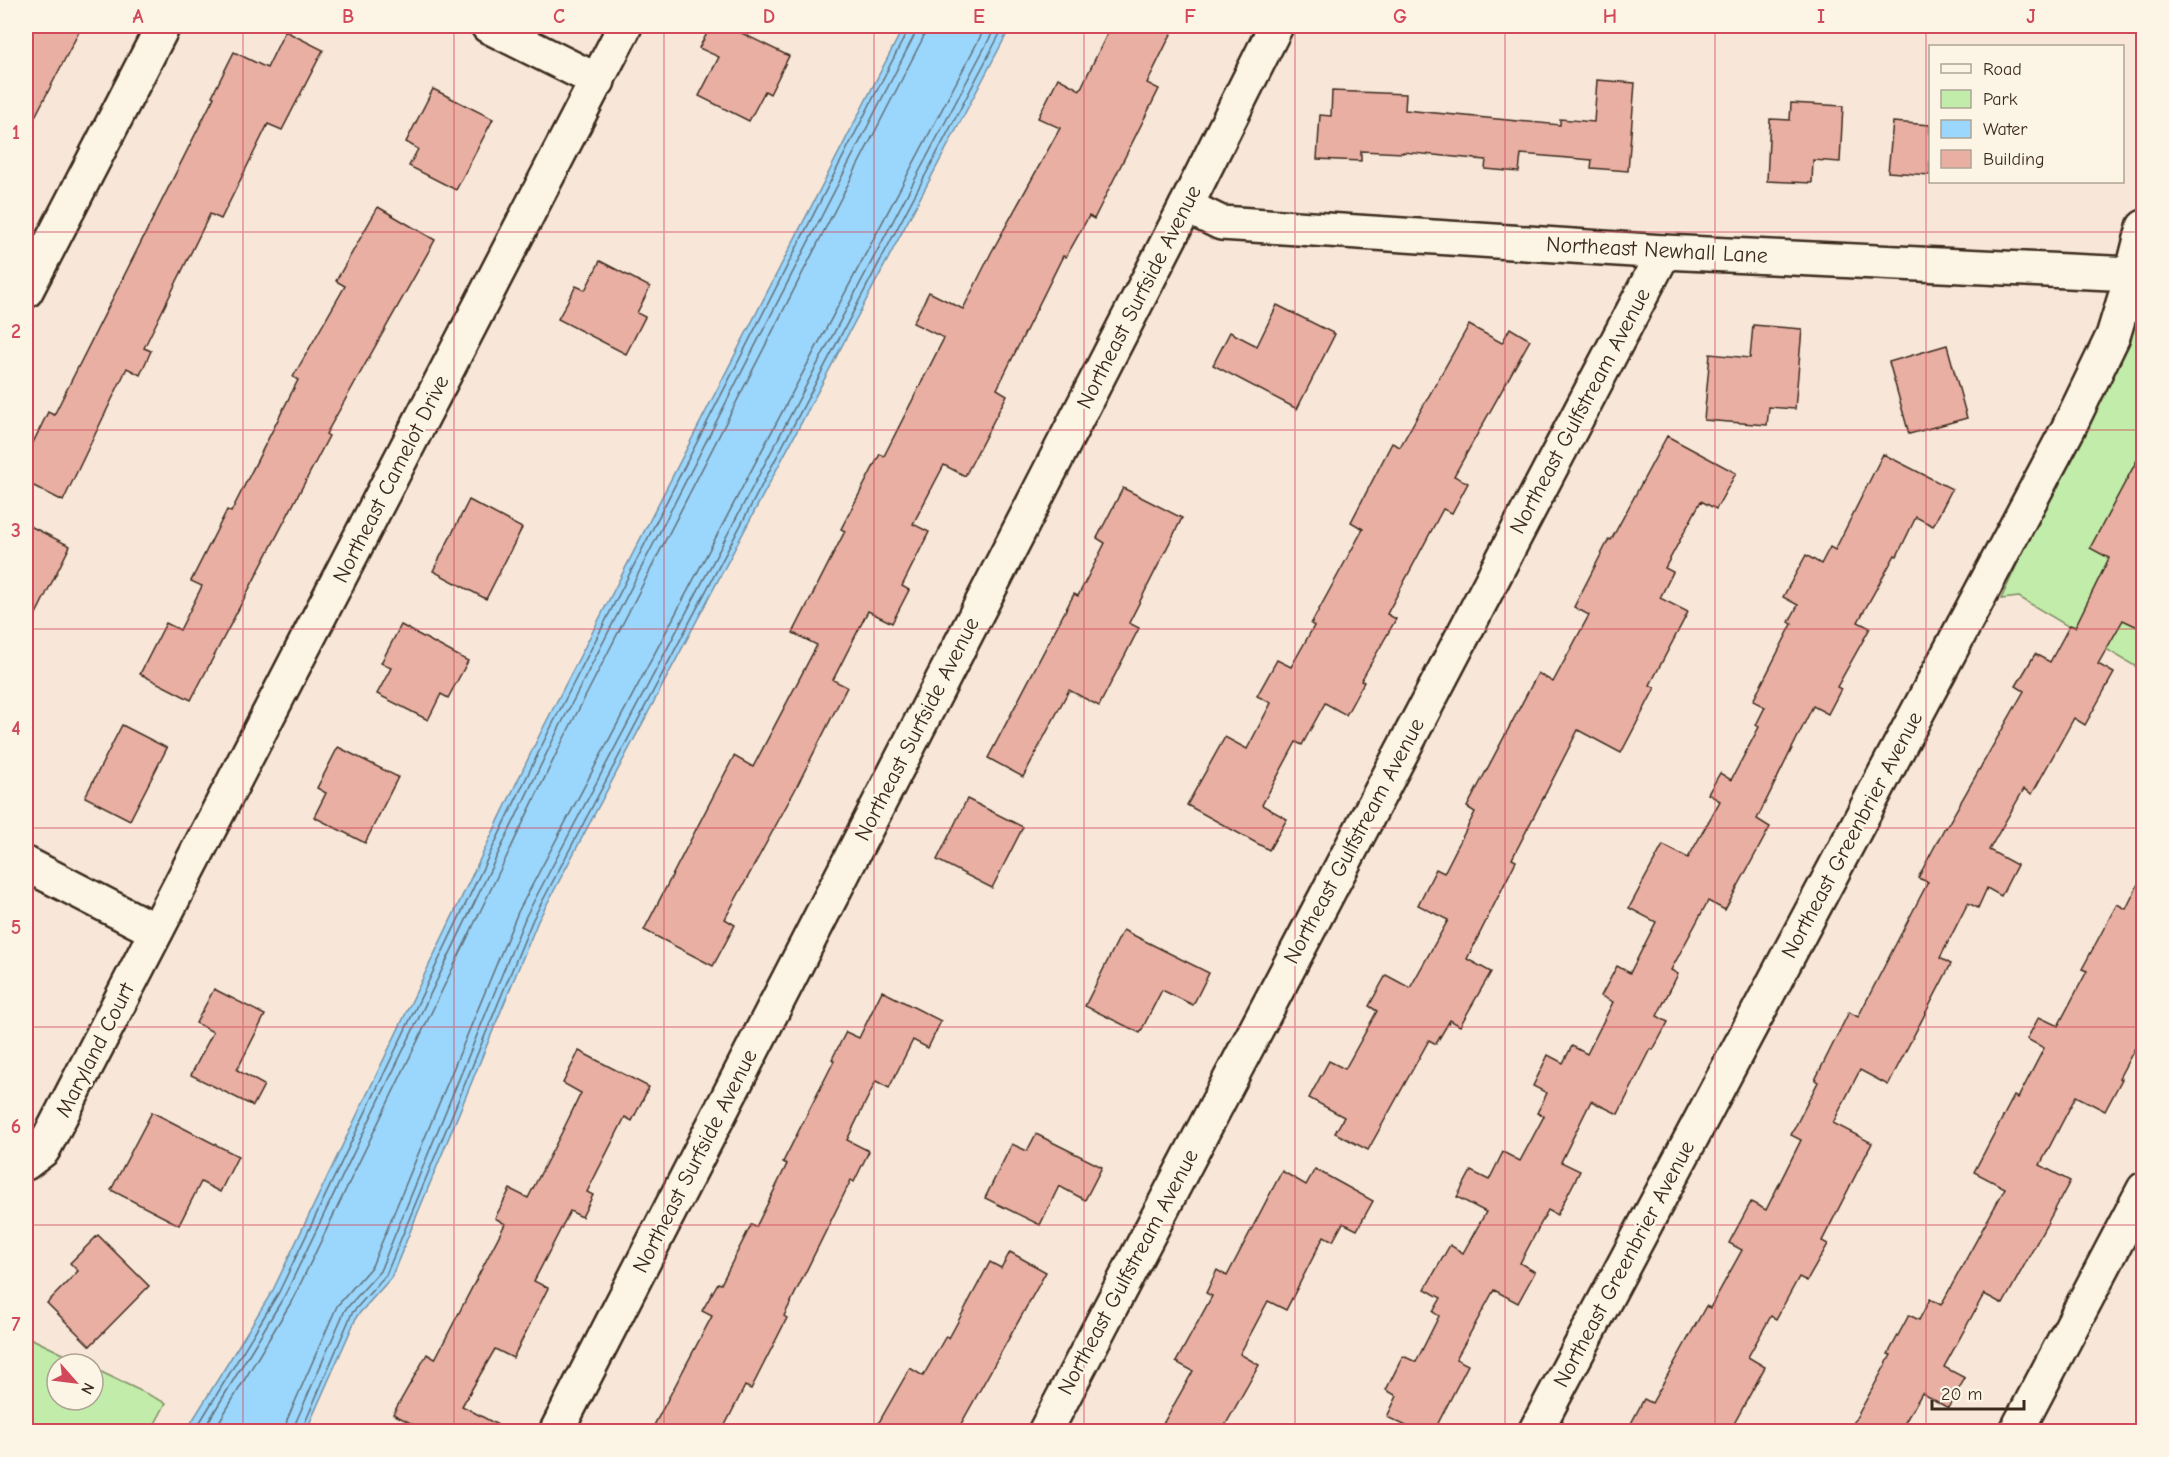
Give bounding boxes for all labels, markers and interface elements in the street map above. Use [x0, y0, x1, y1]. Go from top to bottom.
text: A [132, 5, 144, 28]
text: B [342, 5, 354, 28]
text: C [553, 5, 565, 28]
text: D [763, 5, 775, 28]
text: E [973, 5, 985, 28]
text: F [1184, 5, 1196, 28]
text: G [1393, 5, 1407, 28]
text: H [1603, 5, 1617, 28]
text: I [1817, 5, 1825, 28]
text: J [2026, 5, 2036, 28]
legend [1929, 45, 2124, 183]
text: Road [1983, 59, 2022, 80]
text: Park [1983, 89, 2018, 110]
text: Water [1983, 119, 2028, 140]
text: 1 [12, 121, 20, 144]
text: Building [1983, 149, 2045, 170]
street label: Northeast Surfside Avenue [1071, 181, 1207, 413]
street label: Northeast Newhall Lane [1545, 231, 1769, 269]
street label: Northeast Gulfstream Avenue [1504, 284, 1656, 538]
text: 2 [11, 320, 21, 343]
street label: Northeast Camelot Drive [327, 371, 455, 587]
text: 3 [11, 519, 21, 542]
street label: Northeast Surfside Avenue [849, 613, 985, 845]
street label: Northeast Greenbrier Avenue [1776, 707, 1928, 963]
street label: Northeast Gulfstream Avenue [1278, 714, 1430, 968]
text: 4 [11, 717, 21, 740]
text: 5 [11, 916, 21, 939]
street label: Maryland Court [50, 978, 140, 1121]
street label: Northeast Surfside Avenue [627, 1045, 763, 1277]
text: 6 [11, 1115, 21, 1138]
street label: Northeast Greenbrier Avenue [1548, 1136, 1700, 1392]
street label: Northeast Gulfstream Avenue [1052, 1145, 1204, 1399]
text: 7 [12, 1313, 21, 1336]
north arrow [45, 1352, 105, 1412]
scale bar [1932, 1373, 2024, 1411]
text: N [77, 1380, 98, 1397]
text: 20 m [1941, 1384, 1982, 1405]

